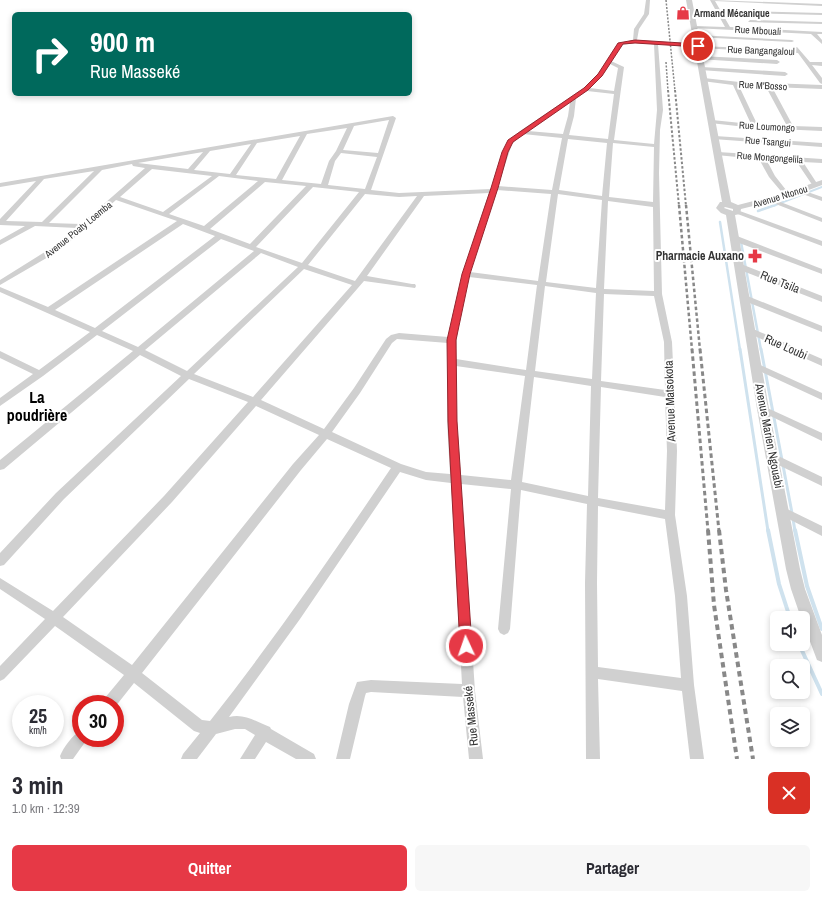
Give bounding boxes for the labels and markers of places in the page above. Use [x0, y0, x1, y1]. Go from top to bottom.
shop icon: Armand Mécanique [675, 5, 691, 21]
place label: Armand Mécanique [694, 7, 770, 20]
pin [681, 29, 715, 63]
place label: Pharmacie Auxano [656, 248, 744, 264]
pharmacy icon: Pharmacie Auxano [747, 248, 763, 264]

